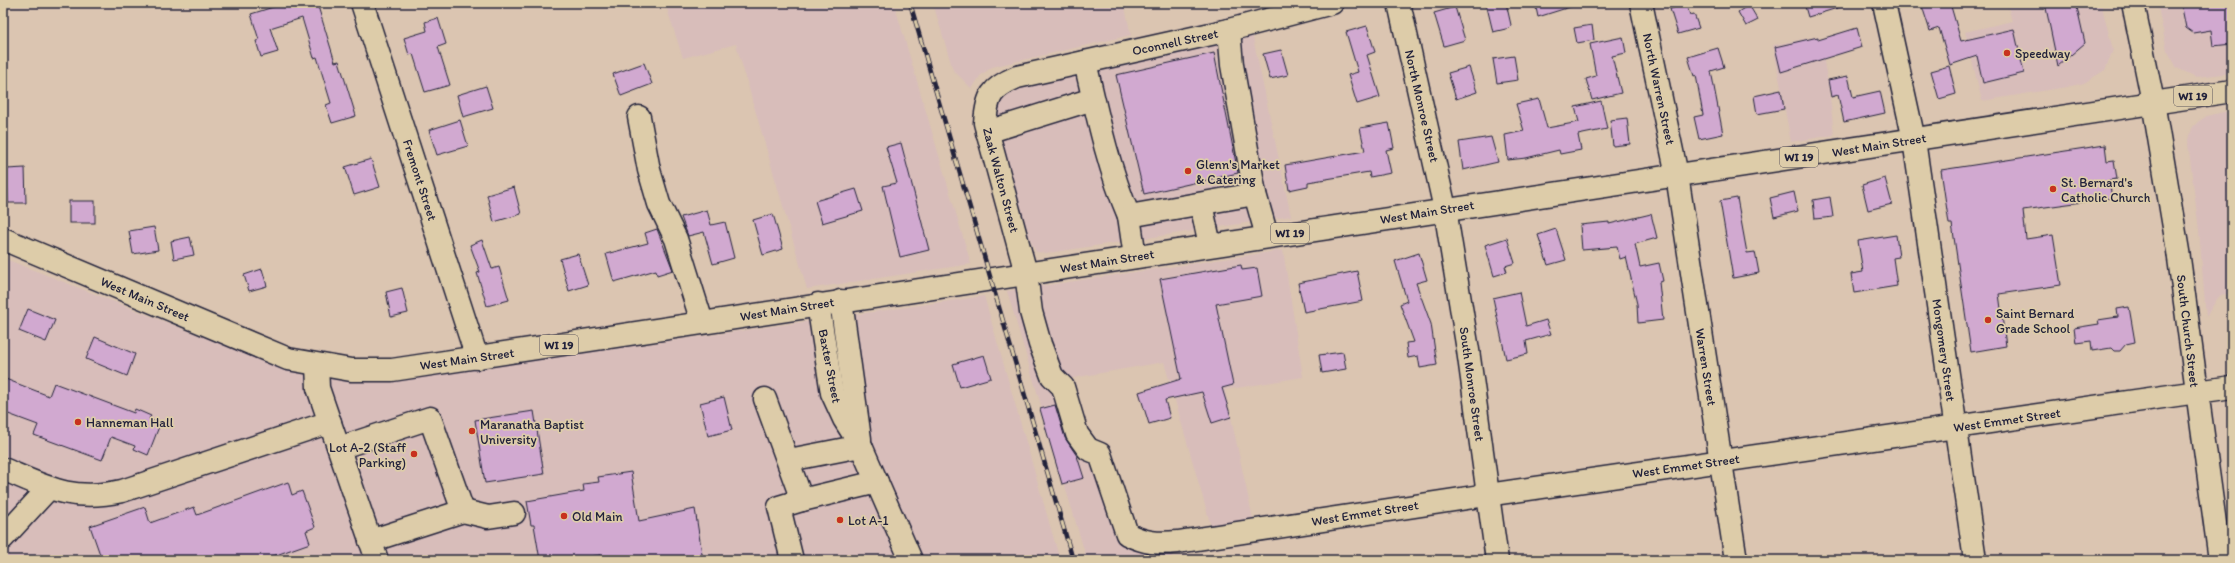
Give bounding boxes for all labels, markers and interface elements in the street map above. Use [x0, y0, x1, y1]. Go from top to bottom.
street label: Oconnell Street [1131, 26, 1219, 58]
street label: North Warren Street [1640, 32, 1678, 146]
place label: Speedway [2015, 46, 2070, 61]
street label: North Monroe Street [1402, 48, 1442, 164]
marker: Speedway [2002, 48, 2012, 58]
road number: WI 19 [2174, 86, 2212, 106]
street label: Zaak Walton Street [980, 126, 1022, 234]
street label: West Main Street [1831, 130, 1927, 160]
street label: Fremont Street [400, 137, 440, 223]
road number: WI 19 [1780, 147, 1818, 167]
place label: Glenn's Market & Catering [1196, 157, 1280, 187]
marker: Glenn's Market & Catering [1183, 166, 1193, 176]
place label: St. Bernard's Catholic Church [2061, 175, 2151, 205]
marker: St. Bernard's Catholic Church [2048, 184, 2058, 194]
street label: West Main Street [1379, 197, 1475, 227]
road number: WI 19 [1271, 223, 1309, 243]
street label: West Main Street [1059, 246, 1155, 276]
street label: West Main Street [98, 273, 192, 325]
street label: South Church Street [2174, 274, 2202, 388]
street label: West Main Street [739, 294, 835, 324]
street label: Mongomery Street [1929, 298, 1959, 402]
place label: Saint Bernard Grade School [1996, 306, 2074, 336]
marker: Saint Bernard Grade School [1983, 315, 1993, 325]
street label: South Monroe Street [1457, 326, 1487, 442]
street label: Warren Street [1692, 327, 1720, 407]
street label: Baxter Street [815, 328, 845, 404]
road number: WI 19 [540, 335, 578, 355]
street label: West Main Street [419, 345, 515, 373]
street label: West Emmet Street [1952, 405, 2062, 435]
place label: Hanneman Hall [86, 415, 174, 430]
marker: Hanneman Hall [73, 417, 83, 427]
place label: Maranatha Baptist University [480, 417, 584, 447]
marker: Maranatha Baptist University [467, 426, 477, 436]
place label: Lot A-2 (Staff Parking) [329, 440, 407, 470]
marker: Lot A-2 (Staff Parking) [409, 449, 419, 459]
street label: West Emmet Street [1631, 451, 1741, 481]
street label: West Emmet Street [1310, 497, 1420, 529]
place label: Old Main [572, 509, 623, 524]
marker: Old Main [559, 511, 569, 521]
place label: Lot A-1 [848, 513, 889, 528]
marker: Lot A-1 [835, 515, 845, 525]

